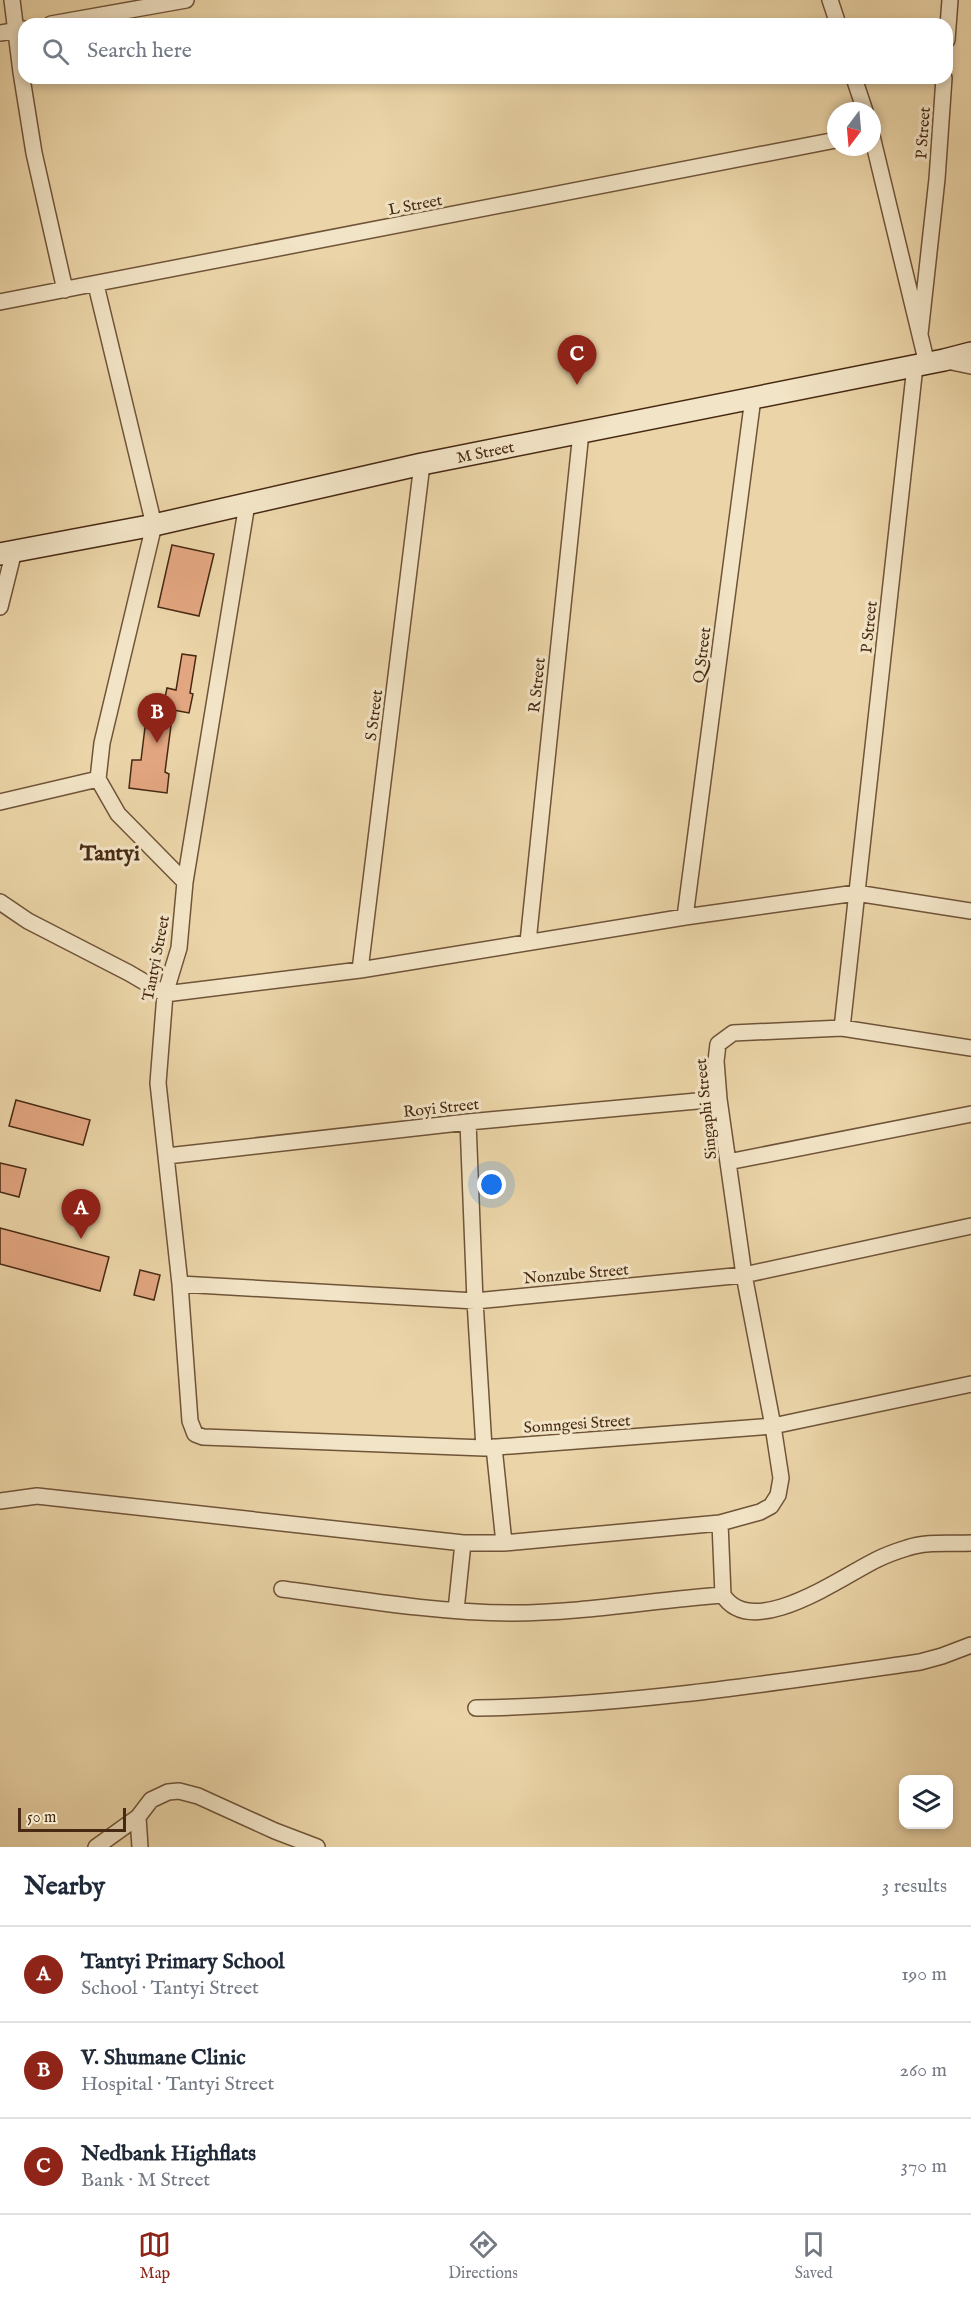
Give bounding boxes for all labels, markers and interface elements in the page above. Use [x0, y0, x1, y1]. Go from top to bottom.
search box [18, 18, 953, 84]
icon: search [39, 35, 72, 68]
text: Search here [87, 37, 192, 65]
north arrow [827, 102, 881, 156]
street label: P Street [912, 106, 936, 160]
street label: L Street [387, 191, 445, 221]
pin: C [558, 336, 596, 385]
street label: M Street [455, 438, 517, 469]
street label: P Street [857, 600, 883, 654]
street label: Q Street [690, 626, 716, 684]
street label: R Street [525, 656, 551, 714]
street label: S Street [362, 688, 388, 742]
pin: B [138, 694, 176, 743]
district label: Tantyi [79, 840, 140, 868]
street label: Tantyi Street [139, 913, 175, 1003]
street label: Singaphi Street [692, 1057, 722, 1160]
street label: Royi Street [402, 1095, 481, 1123]
your location [477, 1170, 506, 1199]
pin: A [62, 1190, 100, 1239]
street label: Nonzube Street [523, 1260, 630, 1290]
street label: Somngesi Street [523, 1411, 632, 1439]
map controls [899, 1775, 953, 1829]
button: layers [899, 1775, 953, 1829]
scale bar [18, 1805, 126, 1832]
text: 50 m [27, 1808, 56, 1828]
text: Nearby [24, 1870, 105, 1903]
text: 3 results [882, 1874, 947, 1899]
text: Tantyi Primary School [81, 1948, 285, 1976]
text: A [37, 1962, 50, 1987]
text: 190 m [901, 1962, 947, 1987]
text: School · Tantyi Street [81, 1976, 259, 2001]
text: V. Shumane Clinic [81, 2044, 246, 2072]
text: B [37, 2058, 50, 2083]
text: 260 m [900, 2058, 947, 2083]
text: Hospital · Tantyi Street [81, 2072, 274, 2097]
text: Nedbank Highflats [81, 2140, 256, 2168]
text: C [36, 2154, 51, 2179]
text: 370 m [901, 2154, 947, 2179]
text: Bank · M Street [81, 2168, 210, 2193]
tab: Map [138, 2228, 171, 2284]
tab: Directions [448, 2228, 518, 2284]
tab: Saved [795, 2228, 833, 2284]

